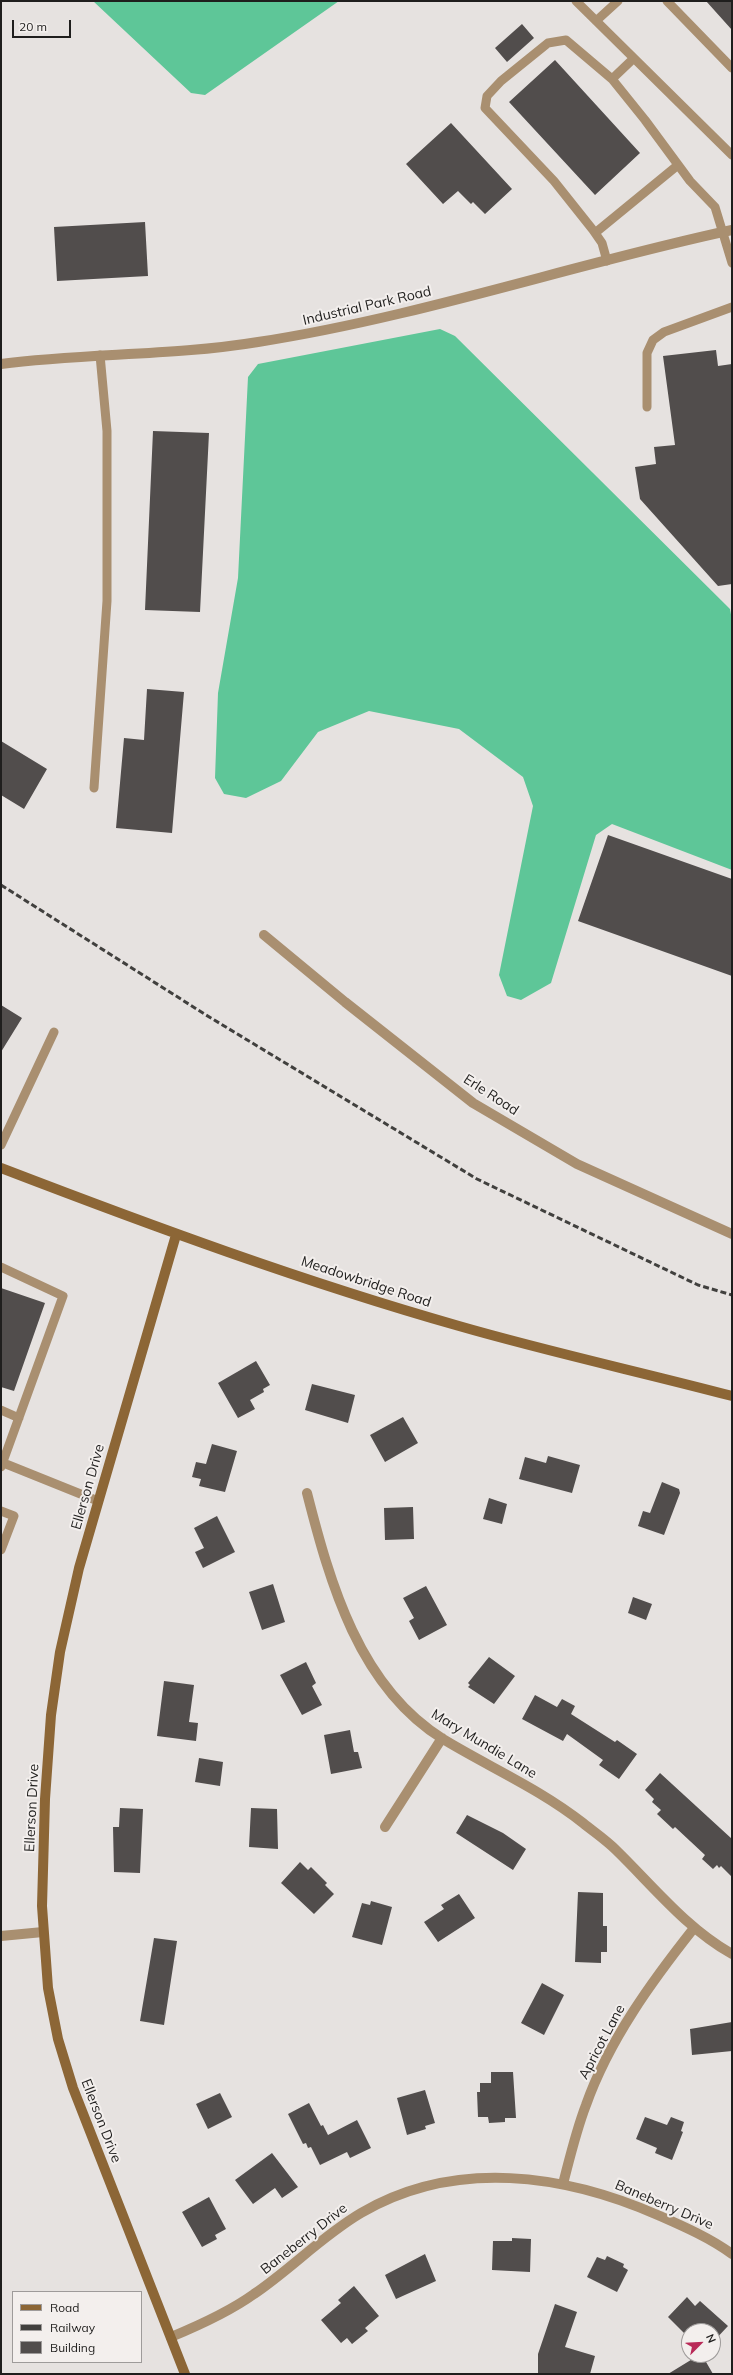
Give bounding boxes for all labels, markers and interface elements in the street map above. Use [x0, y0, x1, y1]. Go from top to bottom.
scale bar [14, 12, 73, 38]
text: 20 m [19, 19, 47, 34]
street label: Industrial Park Road [301, 283, 433, 329]
street label: Erle Road [460, 1071, 522, 1119]
street label: Meadowbridge Road [299, 1253, 433, 1311]
street label: Ellerson Drive [68, 1442, 108, 1532]
street label: Mary Mundie Lane [428, 1706, 540, 1782]
street label: Ellerson Drive [21, 1764, 43, 1852]
street label: Apricot Lane [575, 2002, 629, 2082]
street label: Ellerson Drive [77, 2077, 125, 2165]
street label: Baneberry Drive [612, 2177, 716, 2233]
street label: Baneberry Drive [257, 2200, 351, 2278]
legend [12, 2291, 142, 2363]
text: Road [50, 2300, 79, 2315]
text: Railway [50, 2320, 95, 2335]
north arrow [681, 2323, 721, 2363]
text: N [703, 2332, 719, 2345]
text: Building [50, 2340, 95, 2355]

